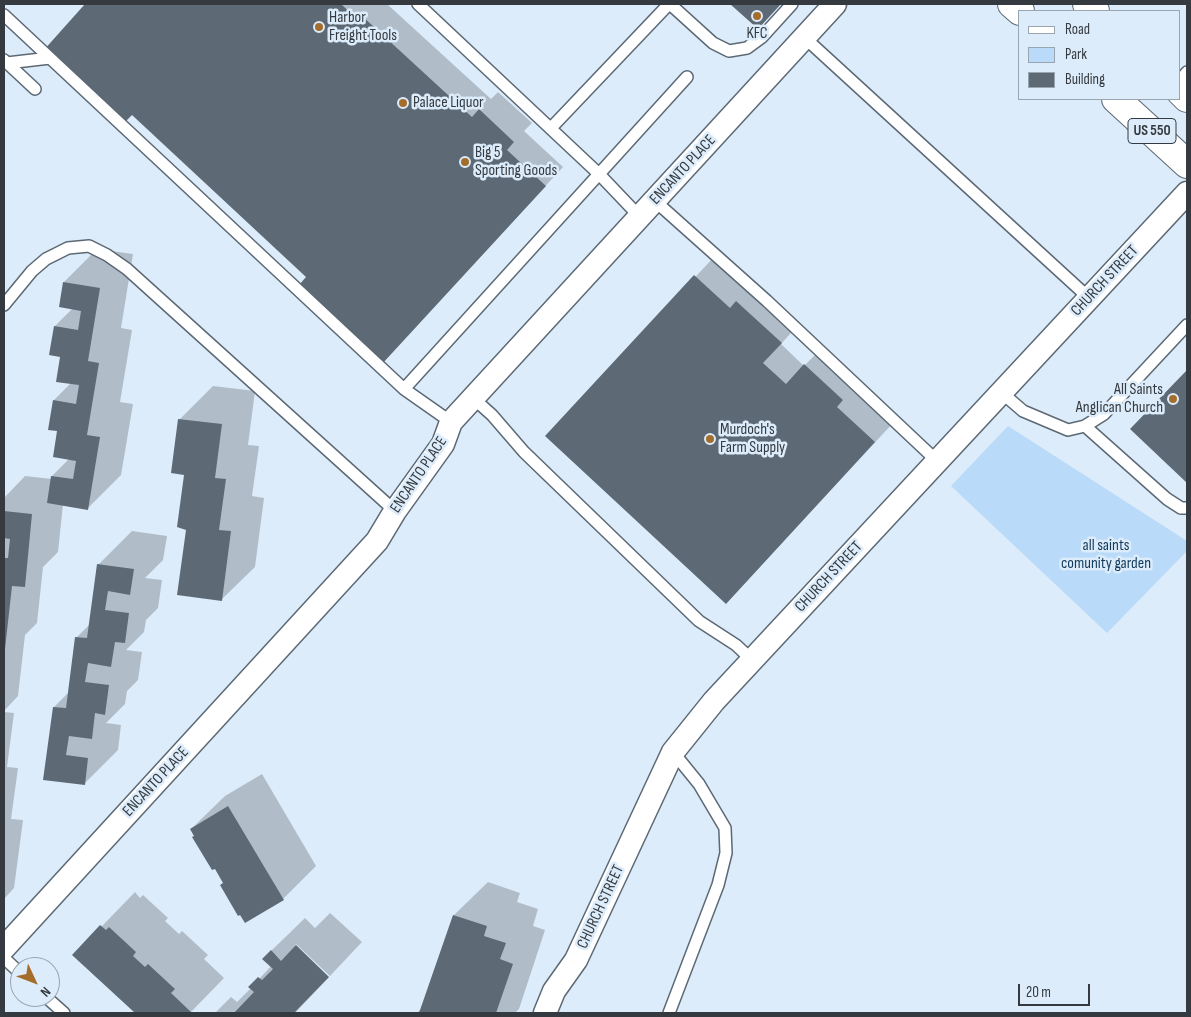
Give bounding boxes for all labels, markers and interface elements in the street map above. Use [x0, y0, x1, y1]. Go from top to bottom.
place label: Harbor Freight Tools [329, 8, 397, 46]
marker: KFC [751, 10, 763, 22]
legend [1018, 10, 1181, 100]
text: Road [1065, 20, 1090, 39]
marker: Harbor Freight Tools [313, 21, 325, 33]
place label: KFC [746, 24, 768, 44]
text: Park [1065, 45, 1087, 64]
text: Building [1065, 70, 1105, 89]
place label: Palace Liquor [413, 93, 484, 113]
marker: Palace Liquor [397, 97, 409, 109]
road number: US 550 [1128, 118, 1176, 144]
street label: ENCANTO PLACE [646, 131, 720, 209]
place label: Big 5 Sporting Goods [475, 143, 557, 181]
marker: Big 5 Sporting Goods [459, 156, 471, 168]
street label: CHURCH STREET [1067, 242, 1143, 320]
place label: All Saints Anglican Church [1076, 380, 1163, 418]
marker: All Saints Anglican Church [1167, 393, 1179, 405]
place label: Murdoch's Farm Supply [720, 420, 785, 458]
street label: ENCANTO PLACE [386, 433, 452, 517]
marker: Murdoch's Farm Supply [704, 433, 716, 445]
park label: all saints comunity garden [1061, 536, 1151, 574]
street label: CHURCH STREET [791, 538, 867, 616]
street label: ENCANTO PLACE [119, 743, 193, 821]
street label: CHURCH STREET [573, 862, 629, 952]
north arrow [10, 957, 60, 1007]
scale bar [1021, 974, 1094, 1006]
text: N [37, 983, 54, 1000]
text: 20 m [1026, 983, 1051, 1002]

